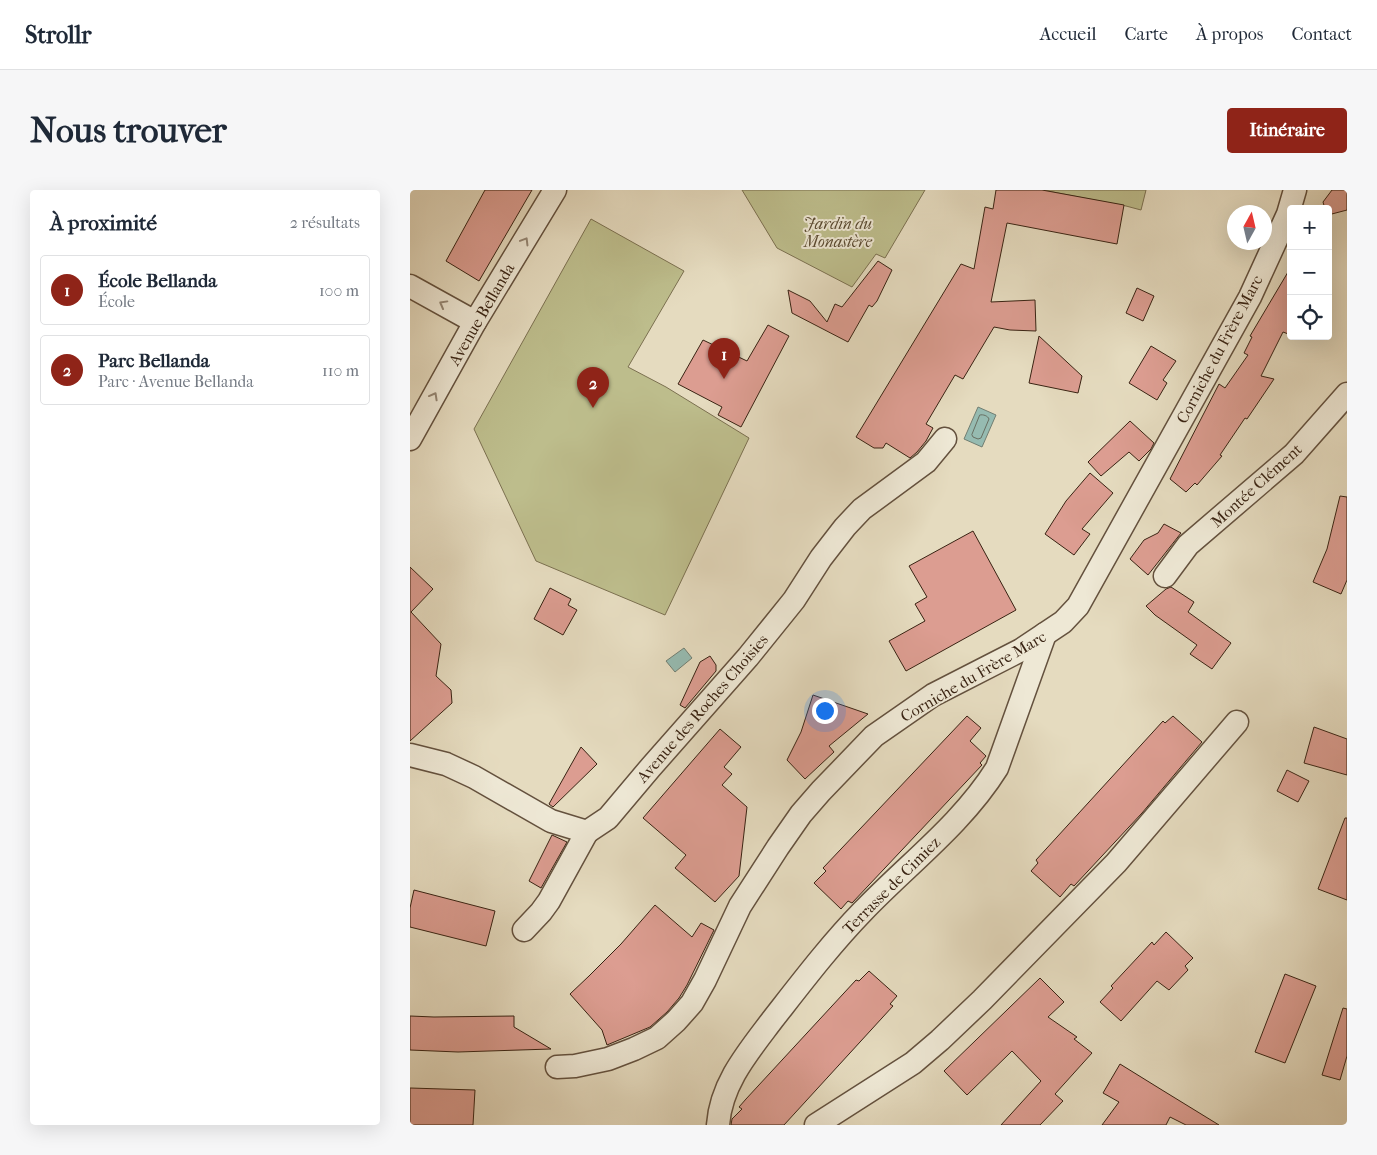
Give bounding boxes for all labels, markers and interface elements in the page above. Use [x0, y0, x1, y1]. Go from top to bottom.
text: Strollr [25, 21, 92, 49]
text: Accueil [1040, 24, 1097, 45]
text: Carte [1125, 24, 1168, 45]
text: À propos [1196, 24, 1263, 45]
text: Contact [1291, 24, 1352, 45]
button: Itinéraire [1227, 108, 1347, 153]
text: Nous trouver [30, 110, 227, 151]
north arrow [1227, 205, 1272, 250]
map controls [1287, 205, 1332, 340]
button: + [1287, 205, 1332, 250]
text: À proximité [50, 211, 157, 235]
text: 2 résultats [290, 213, 360, 232]
park label: Jardin du Monastère [803, 214, 872, 251]
one-way arrow [518, 237, 528, 246]
button: − [1287, 250, 1332, 295]
street label: Avenue Bellanda [444, 259, 519, 370]
text: École Bellanda [98, 270, 217, 292]
street label: Corniche du Frère Marc [1172, 272, 1267, 427]
text: 1 [64, 281, 70, 300]
text: 100 m [319, 281, 359, 300]
text: École [98, 292, 135, 311]
button: locate [1287, 295, 1332, 340]
one-way arrow [439, 301, 448, 311]
pin: 1 [708, 338, 740, 379]
text: Parc Bellanda [98, 350, 210, 372]
text: 2 [63, 361, 71, 380]
text: 110 m [322, 361, 359, 380]
pin: 2 [577, 367, 609, 408]
text: Parc · Avenue Bellanda [98, 372, 254, 391]
one-way arrow [428, 392, 438, 401]
street label: Montée Clément [1207, 439, 1306, 531]
street label: Corniche du Frère Marc [897, 627, 1049, 726]
street label: Avenue des Roches Choisies [632, 630, 772, 787]
your location [812, 698, 838, 724]
street label: Terrasse de Cimiez [839, 833, 944, 938]

